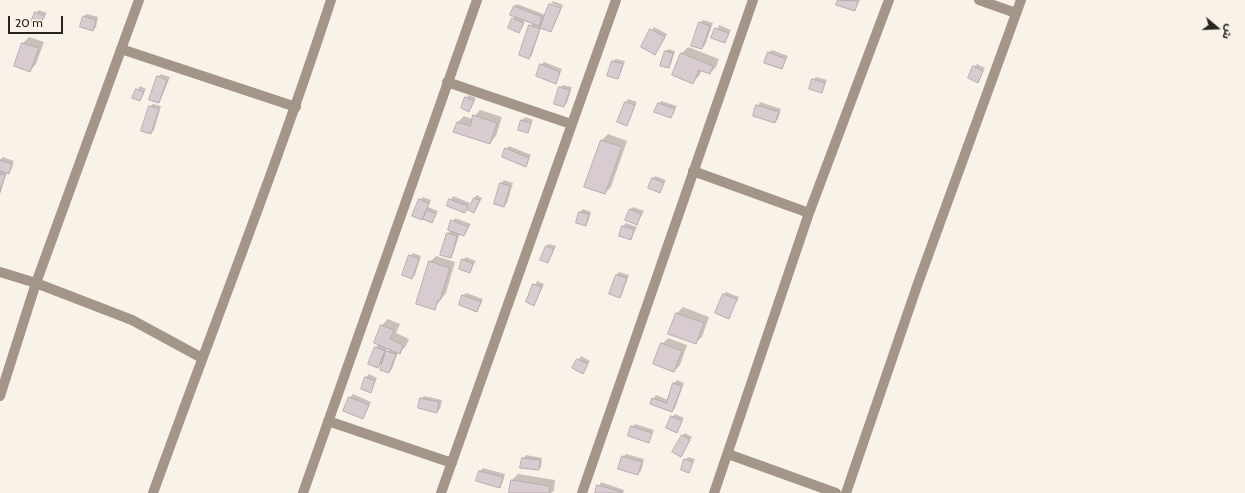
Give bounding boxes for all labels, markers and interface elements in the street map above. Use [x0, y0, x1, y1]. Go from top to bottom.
scale bar [10, 8, 65, 34]
north arrow [1197, 8, 1237, 48]
text: 20 m [15, 15, 43, 30]
text: ش [1219, 22, 1237, 41]

